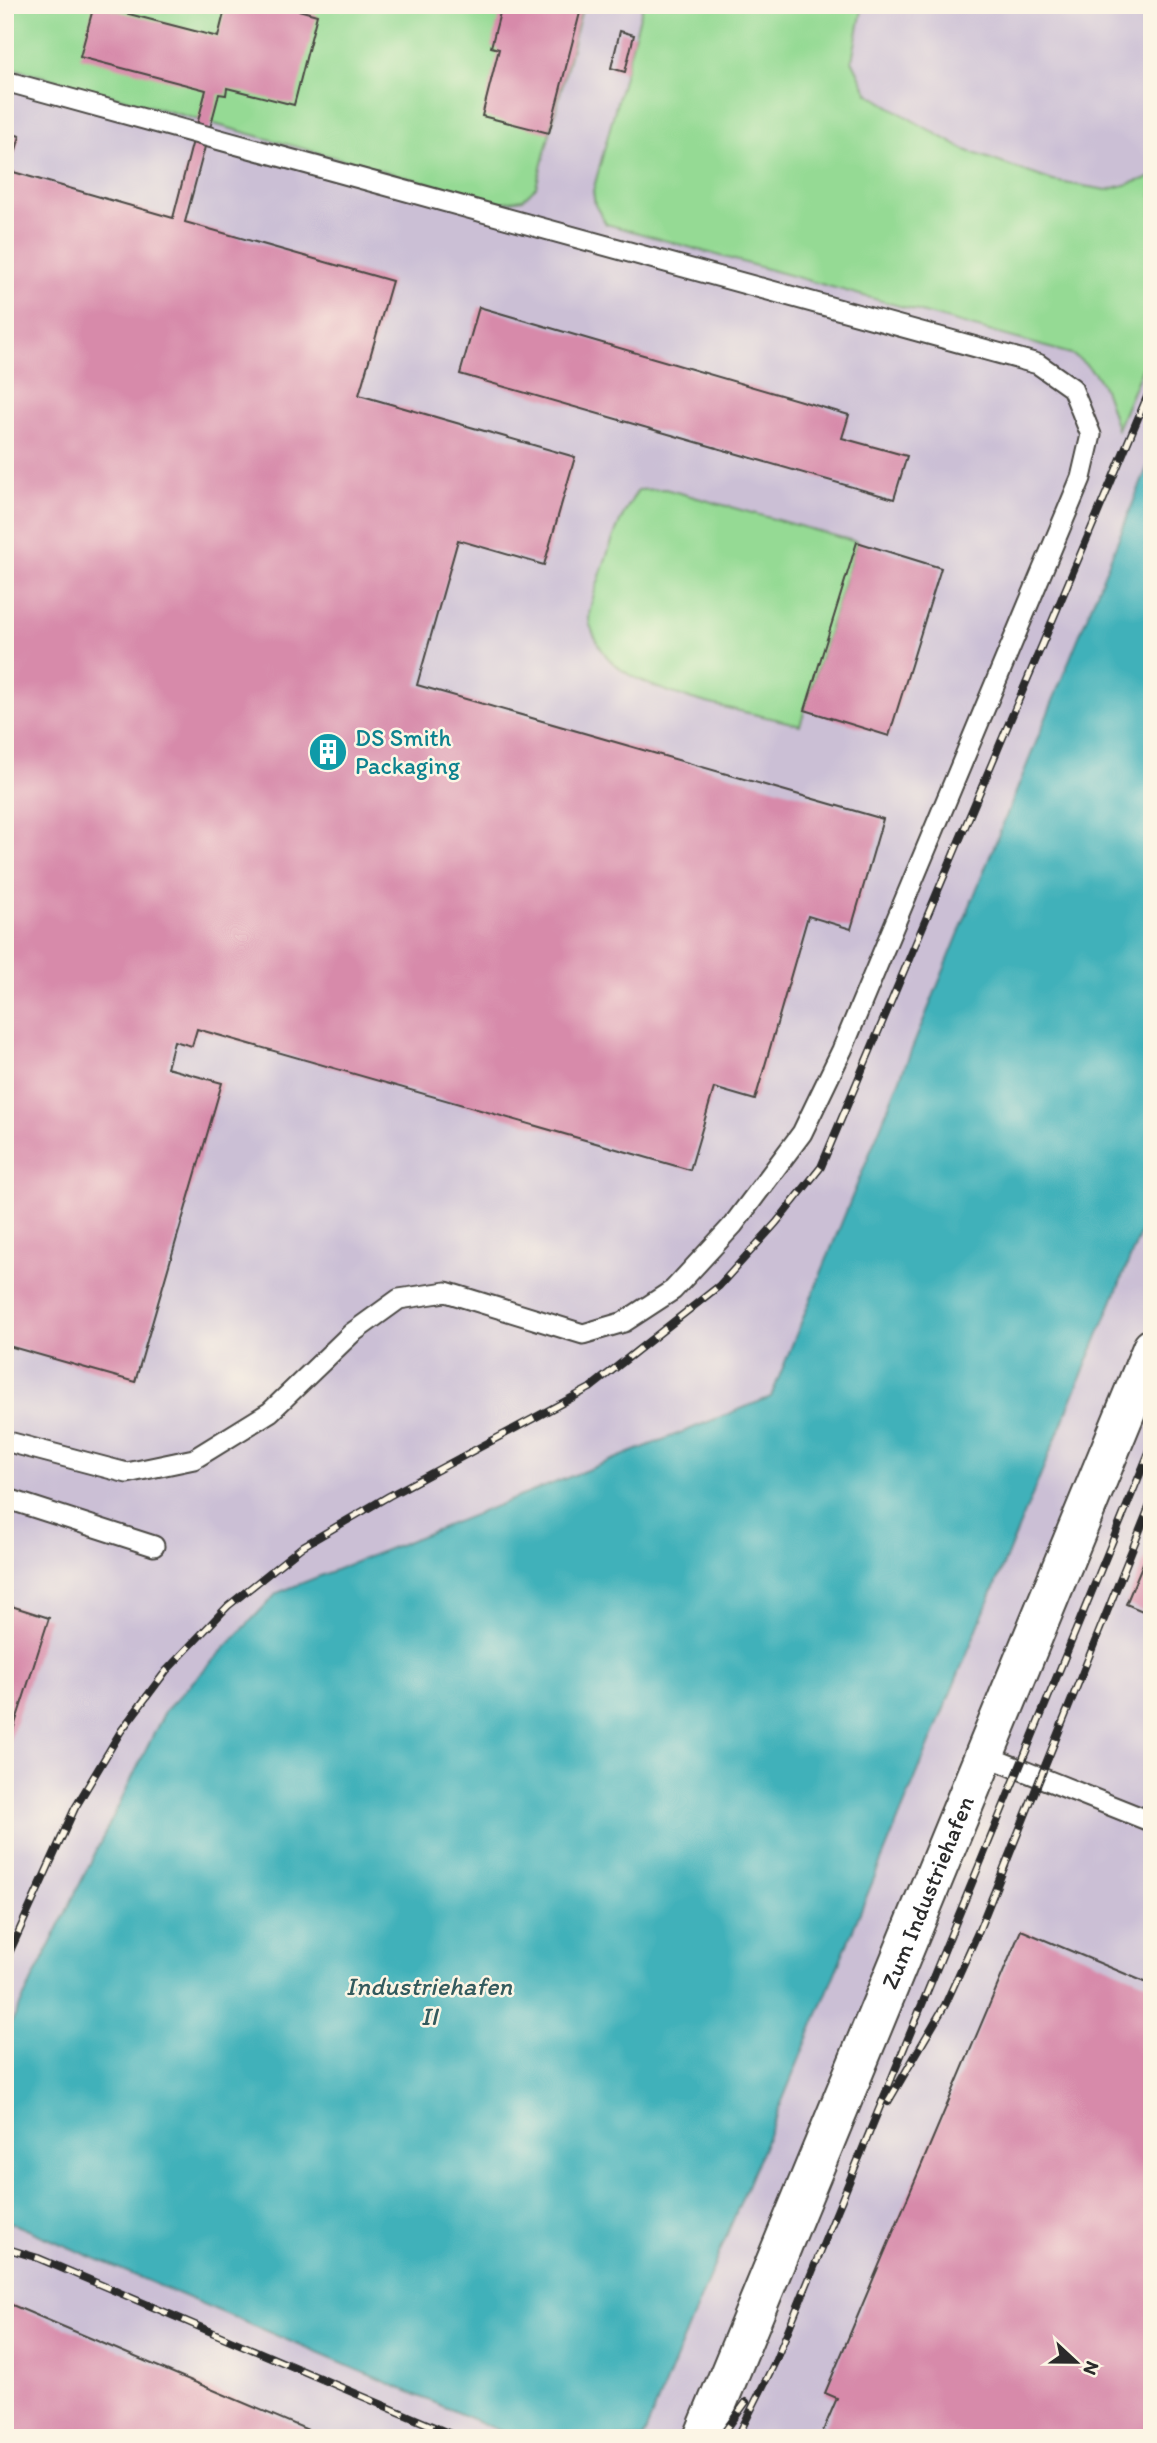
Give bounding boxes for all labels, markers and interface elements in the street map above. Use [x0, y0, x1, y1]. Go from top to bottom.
place label: DS Smith Packaging [355, 723, 461, 780]
building icon: DS Smith Packaging [307, 731, 349, 773]
street label: Zum Industriehafen [875, 1791, 980, 1993]
water label: Industriehafen II [346, 1970, 512, 2032]
north arrow [1042, 2328, 1112, 2398]
text: N [1078, 2358, 1104, 2378]

